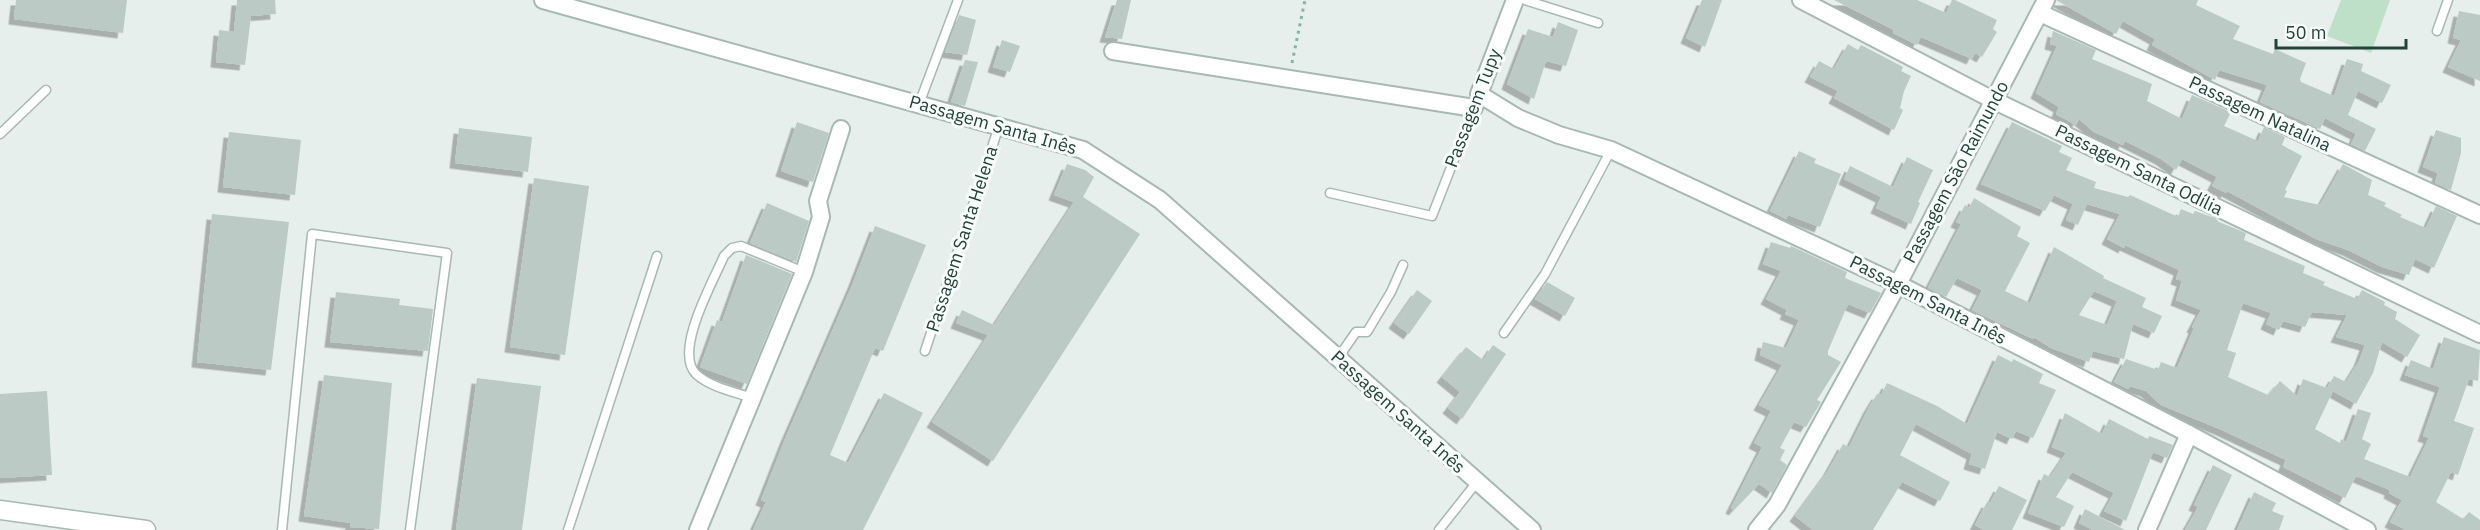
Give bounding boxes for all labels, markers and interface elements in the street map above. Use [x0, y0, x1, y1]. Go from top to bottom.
scale bar [2276, 12, 2406, 50]
text: 50 m [2285, 21, 2327, 44]
street label: Passagem Tupy [1439, 45, 1506, 171]
street label: Passagem Natalina [2186, 71, 2335, 157]
street label: Passagem São Raimundo [1898, 77, 2013, 267]
street label: Passagem Santa Inês [907, 90, 1080, 159]
street label: Passagem Santa Odília [2052, 119, 2227, 220]
street label: Passagem Santa Helena [921, 143, 1003, 335]
street label: Passagem Santa Inês [1846, 250, 2011, 349]
street label: Passagem Santa Inês [1326, 345, 1470, 478]

